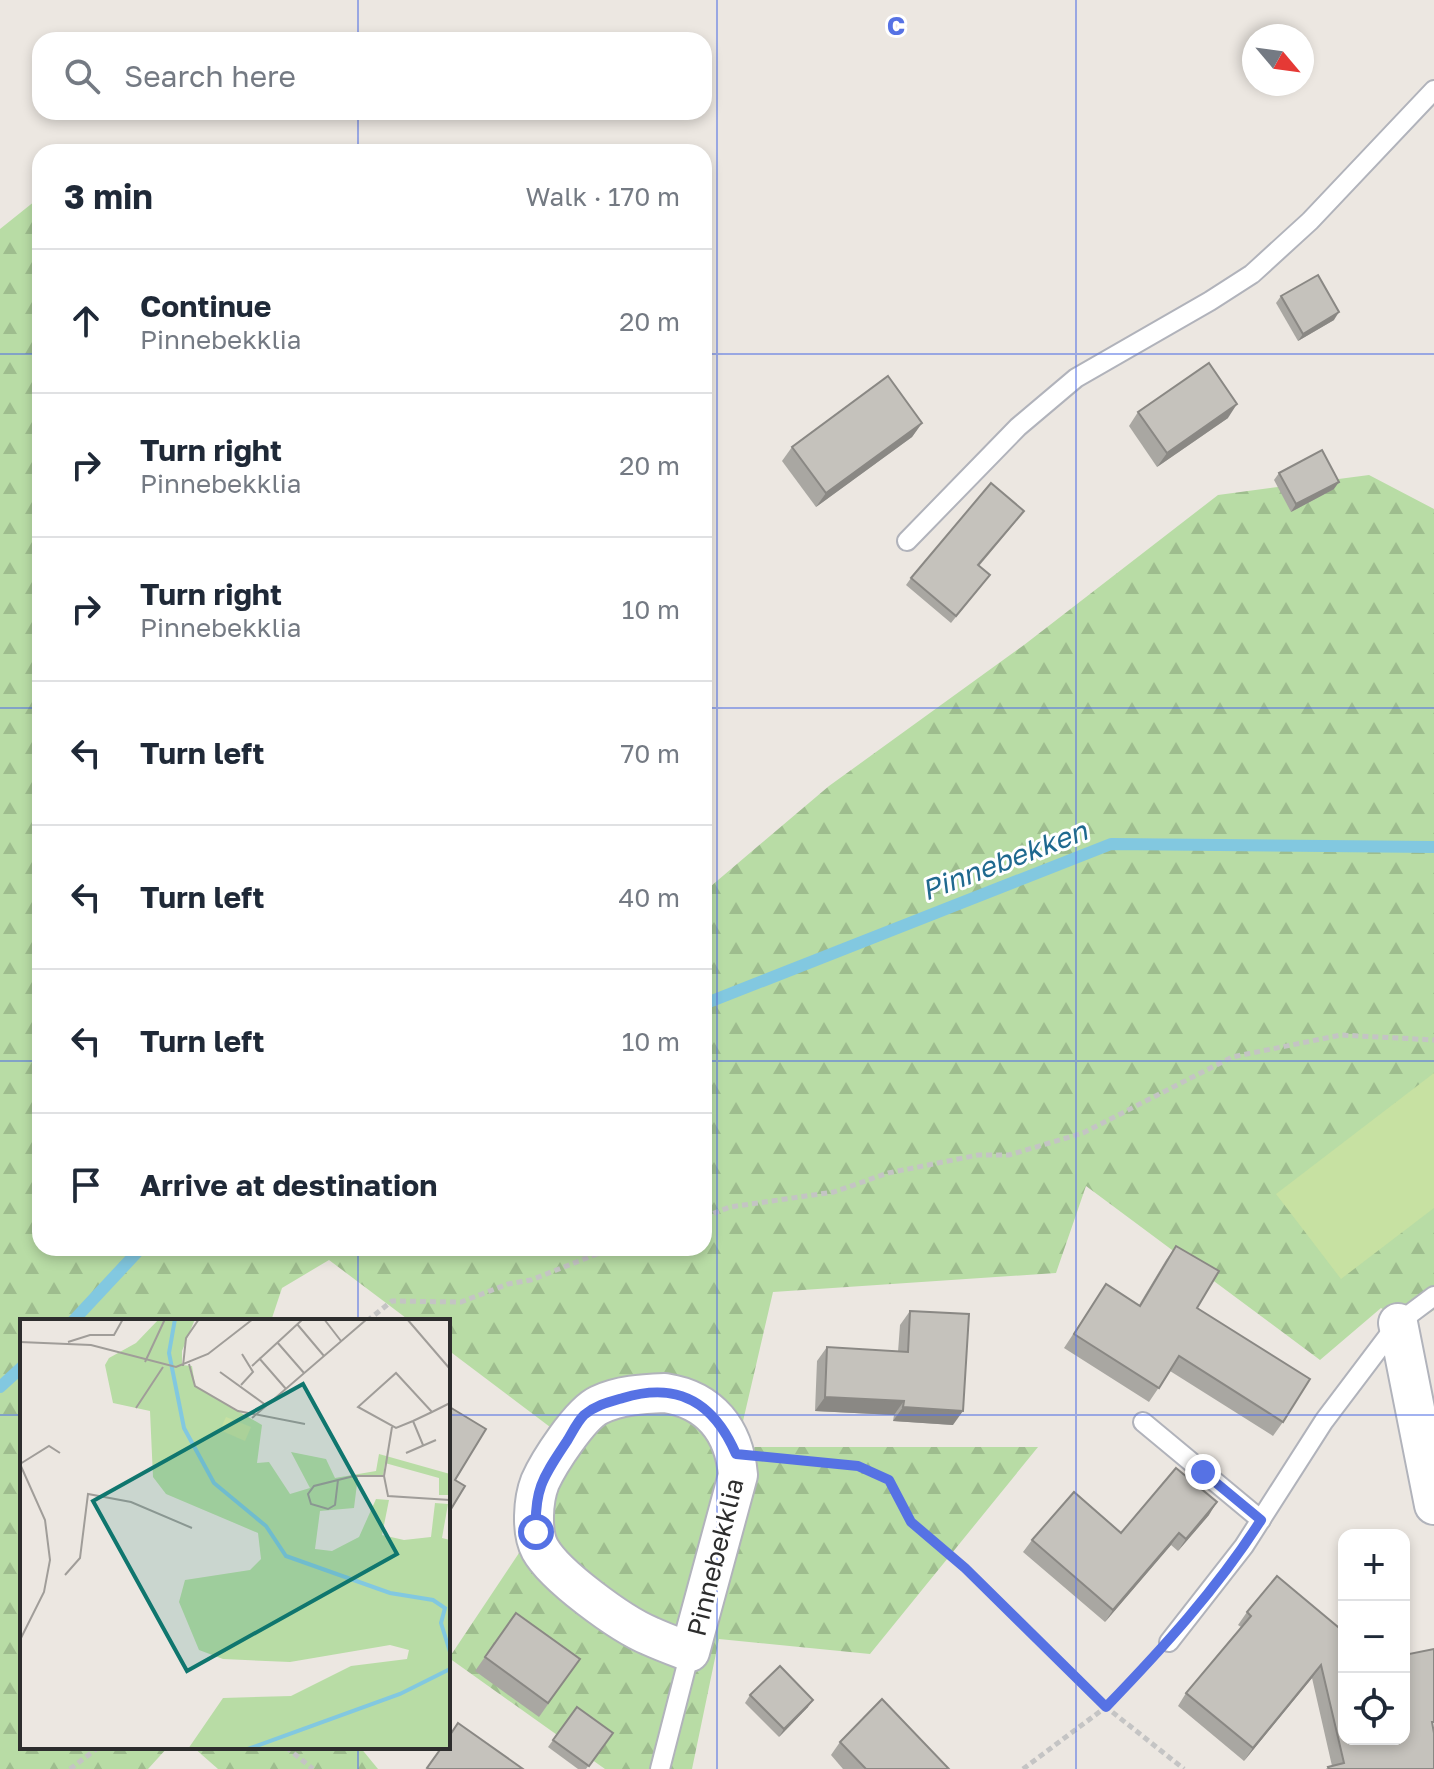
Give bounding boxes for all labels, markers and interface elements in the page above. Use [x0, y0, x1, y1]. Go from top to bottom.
text: C [887, 10, 905, 41]
north arrow [1242, 24, 1314, 96]
search box [32, 32, 712, 120]
icon: search [60, 54, 104, 98]
text: Search here [124, 58, 296, 94]
text: 3 min [64, 176, 153, 216]
text: Walk · 170 m [526, 181, 680, 212]
text: Continue [140, 288, 271, 324]
icon: ahead [64, 299, 108, 343]
text: 20 m [619, 306, 680, 337]
text: Pinnebekklia [140, 324, 302, 355]
text: Turn right [140, 432, 282, 468]
icon: right [64, 443, 108, 487]
text: 20 m [619, 450, 680, 481]
text: Pinnebekklia [140, 468, 302, 499]
text: Turn right [140, 576, 282, 612]
icon: right [64, 587, 108, 631]
text: 10 m [622, 594, 680, 625]
text: Pinnebekklia [140, 612, 302, 643]
icon: left [64, 731, 108, 775]
text: Turn left [140, 735, 265, 771]
text: 70 m [621, 738, 680, 769]
water label: Pinnebekken [917, 813, 1093, 907]
icon: left [64, 875, 108, 919]
text: Turn left [140, 879, 265, 915]
text: 40 m [619, 882, 680, 913]
icon: left [64, 1019, 108, 1063]
text: Turn left [140, 1023, 265, 1059]
text: 10 m [622, 1026, 680, 1057]
icon: arrive [64, 1163, 108, 1207]
text: Arrive at destination [140, 1167, 437, 1203]
inset map [20, 1319, 450, 1749]
route end [1185, 1454, 1221, 1490]
street label: Pinnebekklia [680, 1475, 750, 1639]
route start [518, 1514, 554, 1550]
map controls [1338, 1529, 1410, 1745]
button: + [1338, 1529, 1410, 1601]
button: − [1338, 1601, 1410, 1673]
button: locate [1338, 1673, 1410, 1745]

